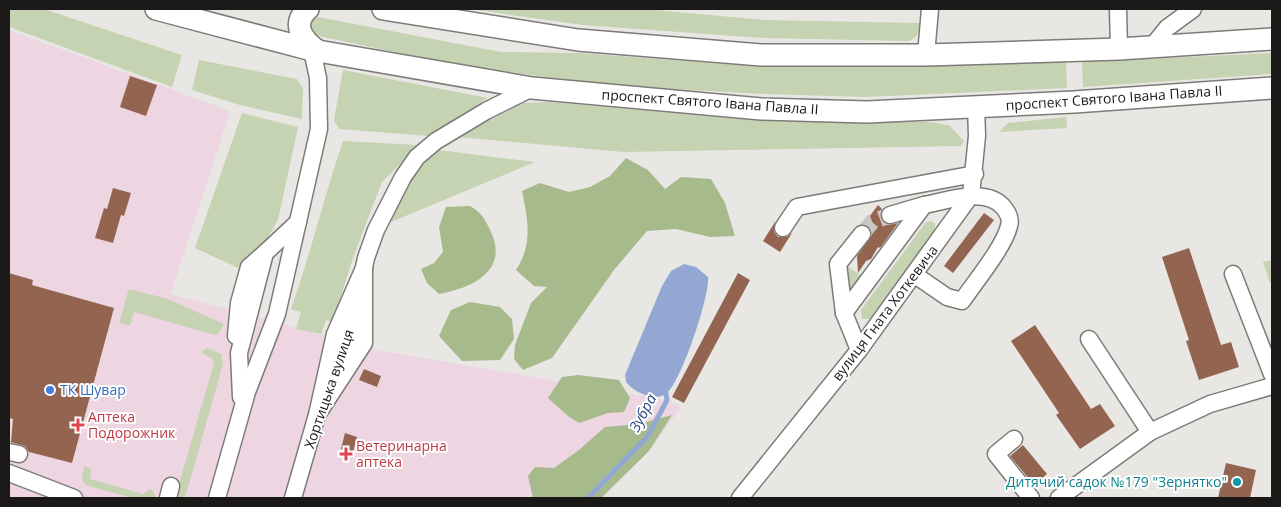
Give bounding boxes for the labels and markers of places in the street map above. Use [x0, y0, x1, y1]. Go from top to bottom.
place label: ТК Шувар [60, 380, 126, 399]
marker: ТК Шувар [44, 384, 56, 396]
place label: Аптека Подорожник [88, 407, 176, 442]
marker: Аптека Подорожник [72, 419, 84, 431]
place label: Ветеринарна аптека [356, 436, 447, 471]
marker: Ветеринарна аптека [340, 448, 352, 460]
place label: Дитячий садок №179 "Зернятко" [1006, 472, 1227, 491]
marker: Дитячий садок №179 "Зернятко" [1231, 476, 1243, 488]

